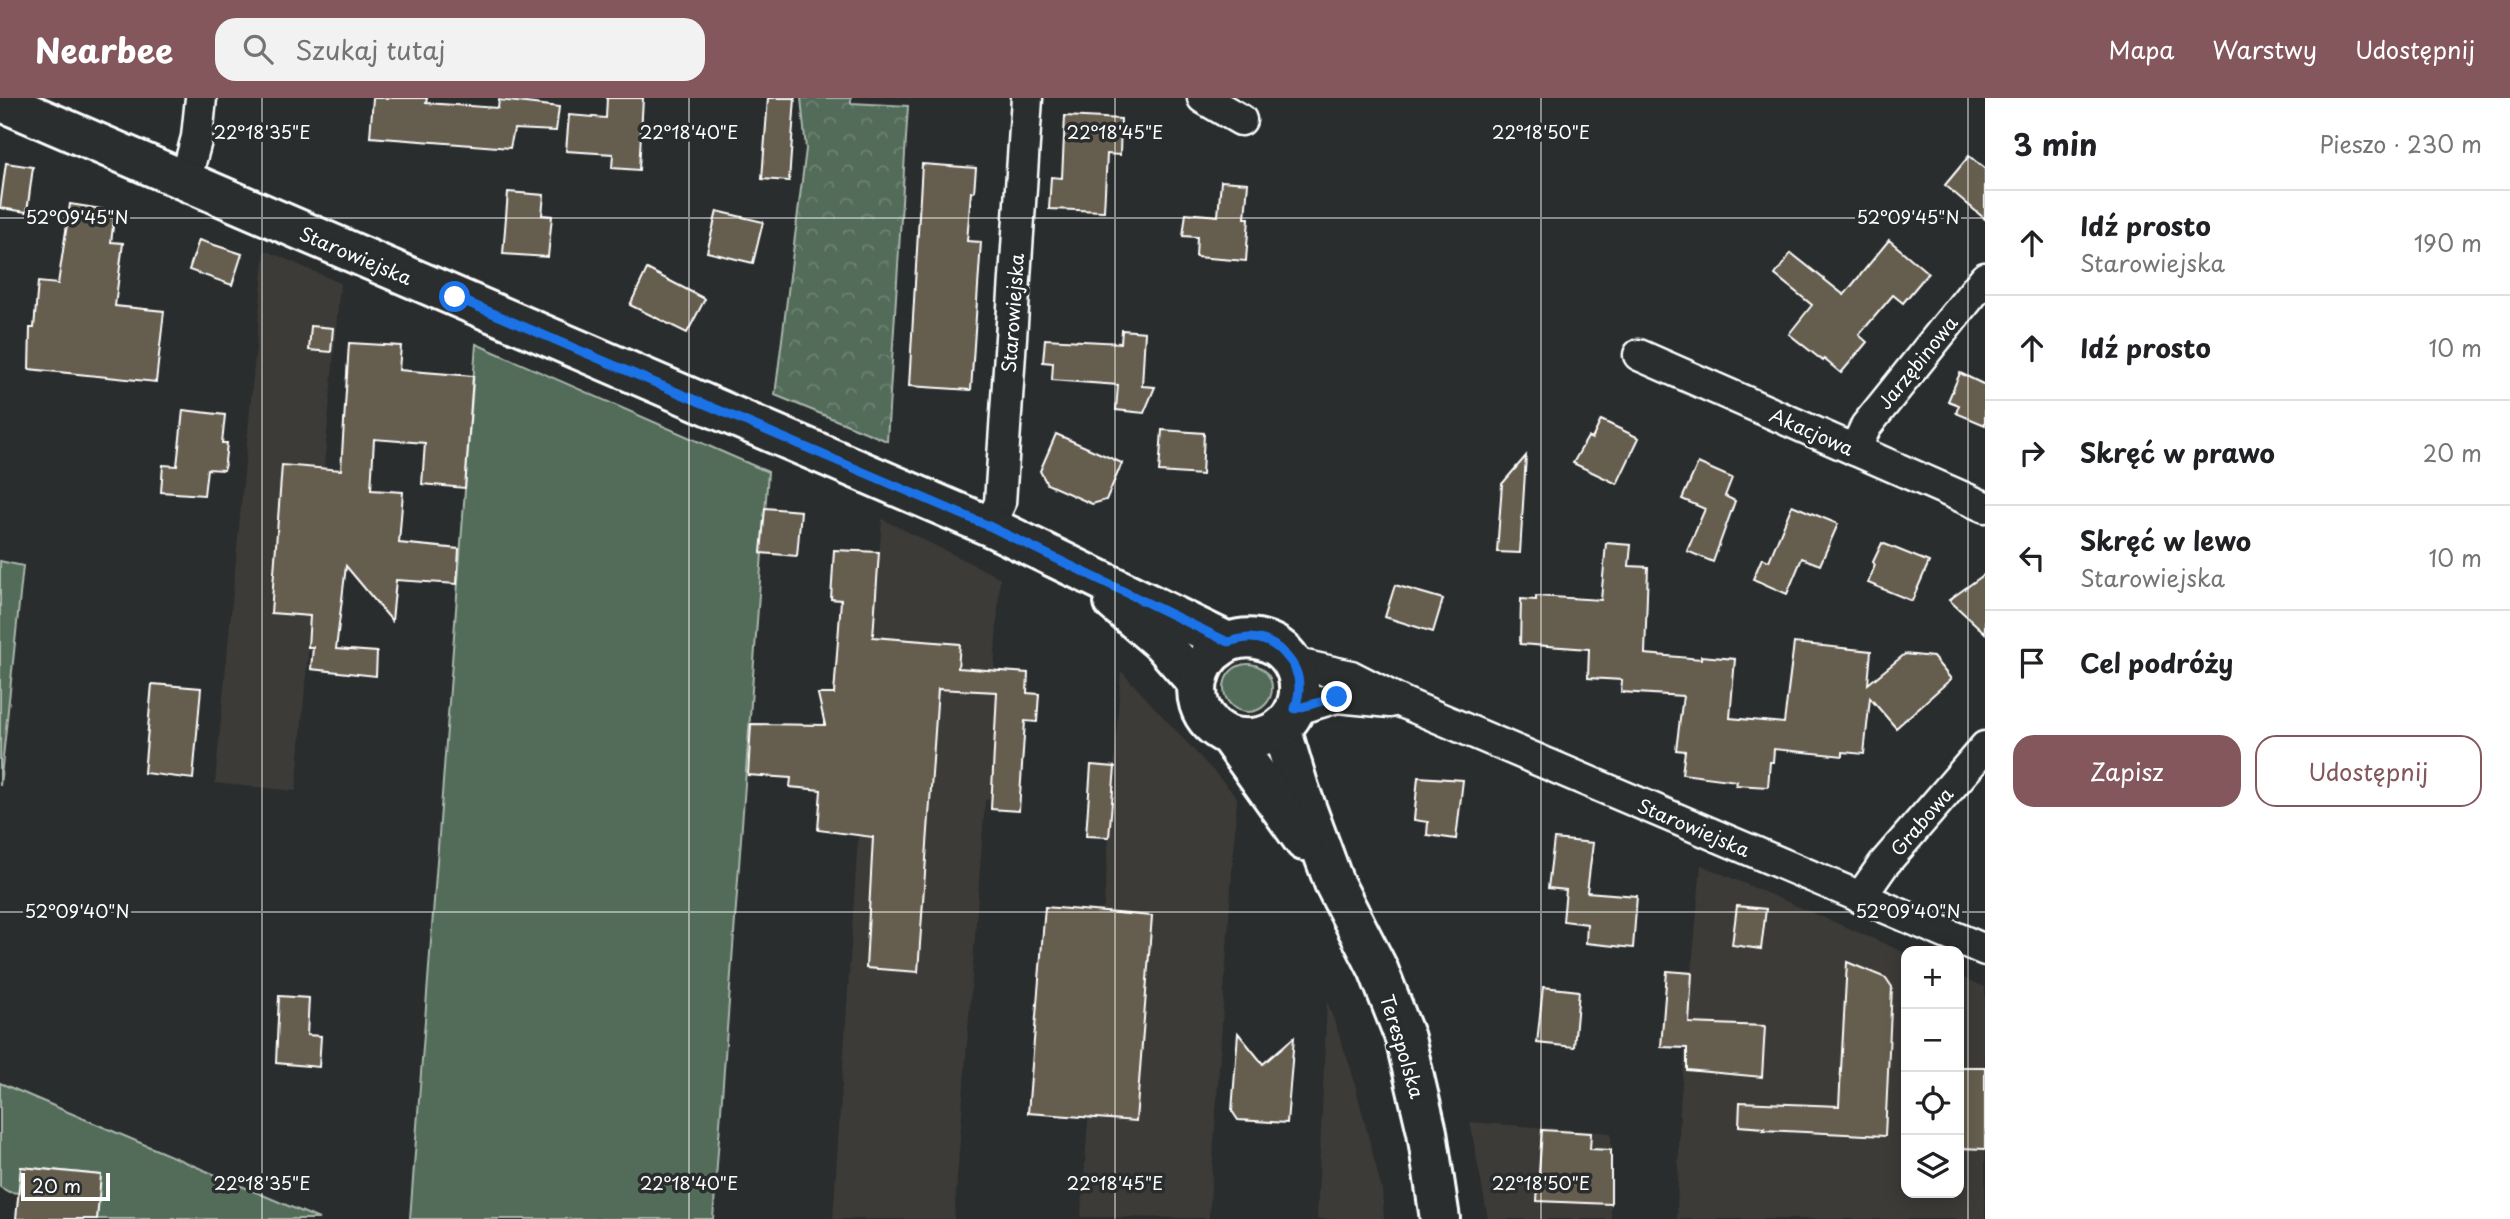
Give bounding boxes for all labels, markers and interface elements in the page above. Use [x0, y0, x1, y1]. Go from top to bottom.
search box [215, 18, 705, 81]
text: Nearbee [35, 24, 173, 74]
icon: search [239, 30, 277, 68]
text: Szukaj tutaj [295, 30, 445, 69]
text: Mapa [2108, 31, 2174, 67]
text: Warstwy [2212, 31, 2317, 67]
text: Udostępnij [2355, 31, 2475, 67]
text: 22°18'35"E [213, 118, 311, 145]
text: 22°18'40"E [640, 118, 738, 145]
text: 22°18'45"E [1067, 118, 1163, 145]
text: 22°18'50"E [1492, 118, 1590, 145]
text: 3 min [2013, 121, 2098, 166]
text: Pieszo · 230 m [2319, 126, 2482, 161]
text: 52°09'45"N [25, 203, 129, 230]
text: 52°09'45"N [1856, 203, 1960, 230]
text: Idź prosto [2080, 206, 2211, 245]
street label: Starowiejska [295, 219, 417, 291]
icon: ahead [2013, 224, 2051, 262]
text: 190 m [2414, 225, 2482, 260]
text: Starowiejska [2080, 245, 2225, 280]
street label: Starowiejska [994, 252, 1030, 374]
route start [439, 281, 470, 312]
street label: Jarzębinowa [1870, 309, 1964, 415]
text: Idź prosto [2080, 328, 2211, 367]
icon: ahead [2013, 329, 2051, 367]
text: 10 m [2428, 330, 2482, 365]
street label: Akacjowa [1766, 400, 1858, 462]
text: Skręć w prawo [2080, 433, 2275, 472]
icon: right [2013, 434, 2051, 472]
text: 20 m [2423, 435, 2482, 470]
text: Skręć w lewo [2080, 521, 2251, 560]
icon: left [2013, 539, 2051, 577]
text: 10 m [2428, 540, 2482, 575]
text: Starowiejska [2080, 560, 2225, 595]
text: Cel podróży [2080, 643, 2233, 682]
icon: arrive [2013, 644, 2051, 682]
route end [1321, 681, 1352, 712]
button: Zapisz [2013, 735, 2241, 807]
button: Udostępnij [2255, 735, 2482, 807]
street label: Grabowa [1883, 780, 1959, 862]
street label: Starowiejska [1633, 791, 1755, 863]
text: 52°09'40"N [24, 897, 130, 924]
text: 52°09'40"N [1855, 897, 1961, 924]
map controls [1901, 946, 1964, 1198]
button: + [1901, 946, 1964, 1009]
street label: Terespolska [1374, 991, 1432, 1102]
button: − [1901, 1009, 1964, 1072]
button: locate [1901, 1072, 1964, 1135]
button: layers [1901, 1135, 1964, 1198]
text: 22°18'35"E [213, 1169, 311, 1196]
text: 22°18'40"E [640, 1169, 738, 1196]
text: 22°18'45"E [1067, 1169, 1163, 1196]
text: 22°18'50"E [1492, 1169, 1590, 1196]
scale bar [21, 1170, 110, 1202]
text: 20 m [32, 1171, 81, 1199]

